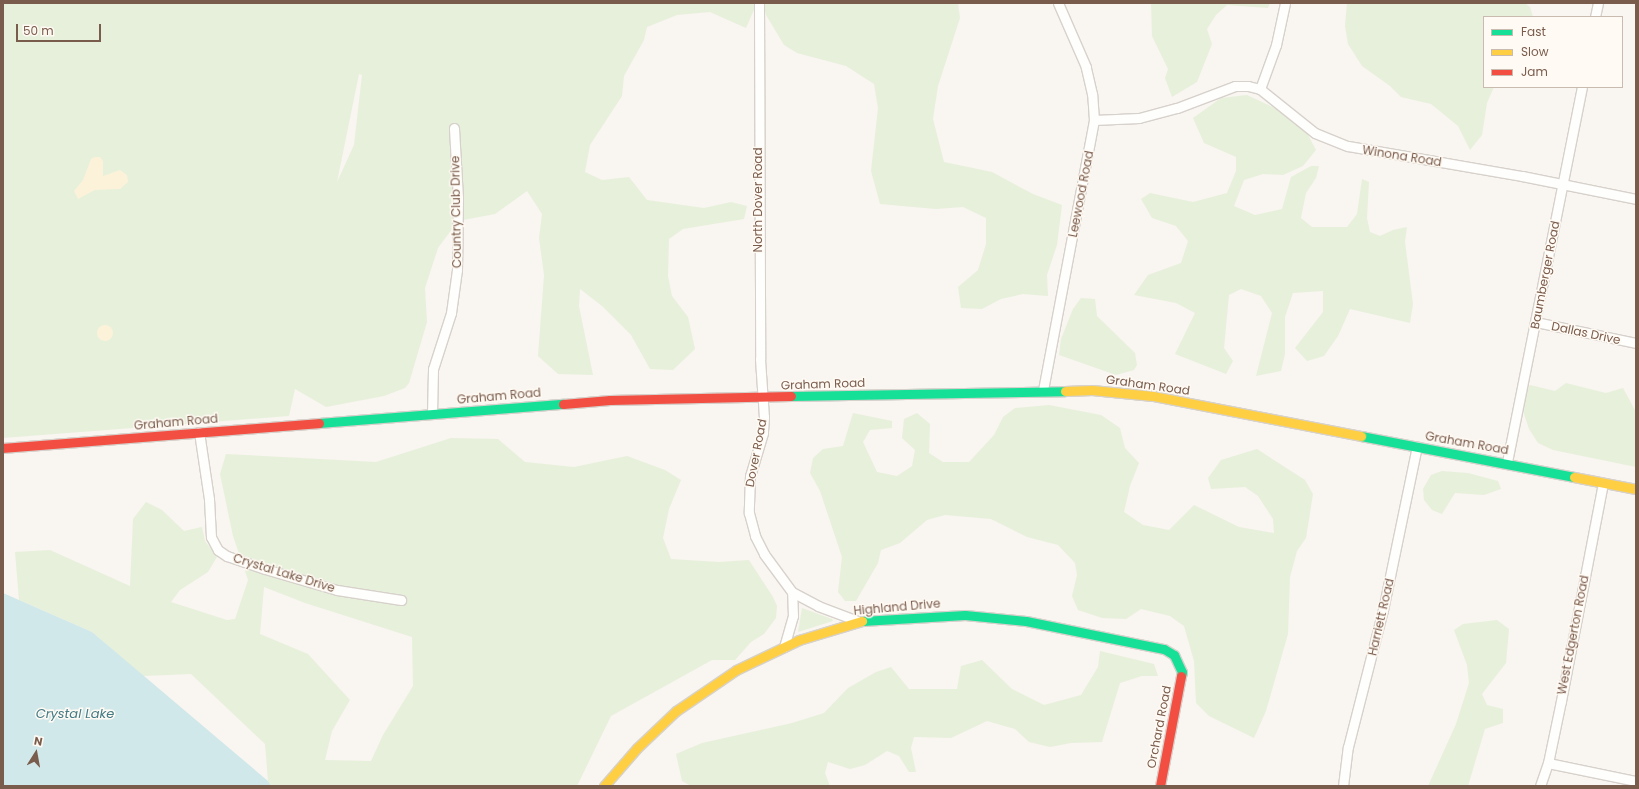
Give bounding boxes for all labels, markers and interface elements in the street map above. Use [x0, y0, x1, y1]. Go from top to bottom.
scale bar [18, 16, 103, 42]
legend [1483, 16, 1623, 88]
text: 50 m [23, 22, 54, 39]
text: Fast [1521, 23, 1546, 40]
text: Slow [1521, 43, 1549, 60]
text: Jam [1521, 63, 1548, 80]
street label: Winona Road [1361, 143, 1443, 169]
street label: North Dover Road [751, 147, 765, 253]
street label: Leewood Road [1066, 150, 1096, 238]
street label: Country Club Drive [448, 156, 464, 268]
street label: Baumberger Road [1527, 220, 1563, 330]
street label: Dallas Drive [1550, 319, 1622, 347]
street label: Graham Road [1105, 372, 1191, 398]
street label: Graham Road [781, 375, 865, 393]
street label: Graham Road [456, 385, 542, 407]
street label: Graham Road [133, 411, 219, 433]
street label: Dover Road [742, 418, 770, 488]
street label: Graham Road [1424, 429, 1510, 457]
street label: Crystal Lake Drive [231, 551, 337, 595]
street label: West Edgerton Road [1554, 574, 1592, 696]
street label: Harriett Road [1365, 577, 1397, 657]
street label: Highland Drive [853, 596, 941, 618]
street label: Orchard Road [1144, 684, 1174, 770]
water label: Crystal Lake [36, 706, 114, 722]
north arrow [16, 733, 56, 773]
text: N [33, 733, 44, 750]

